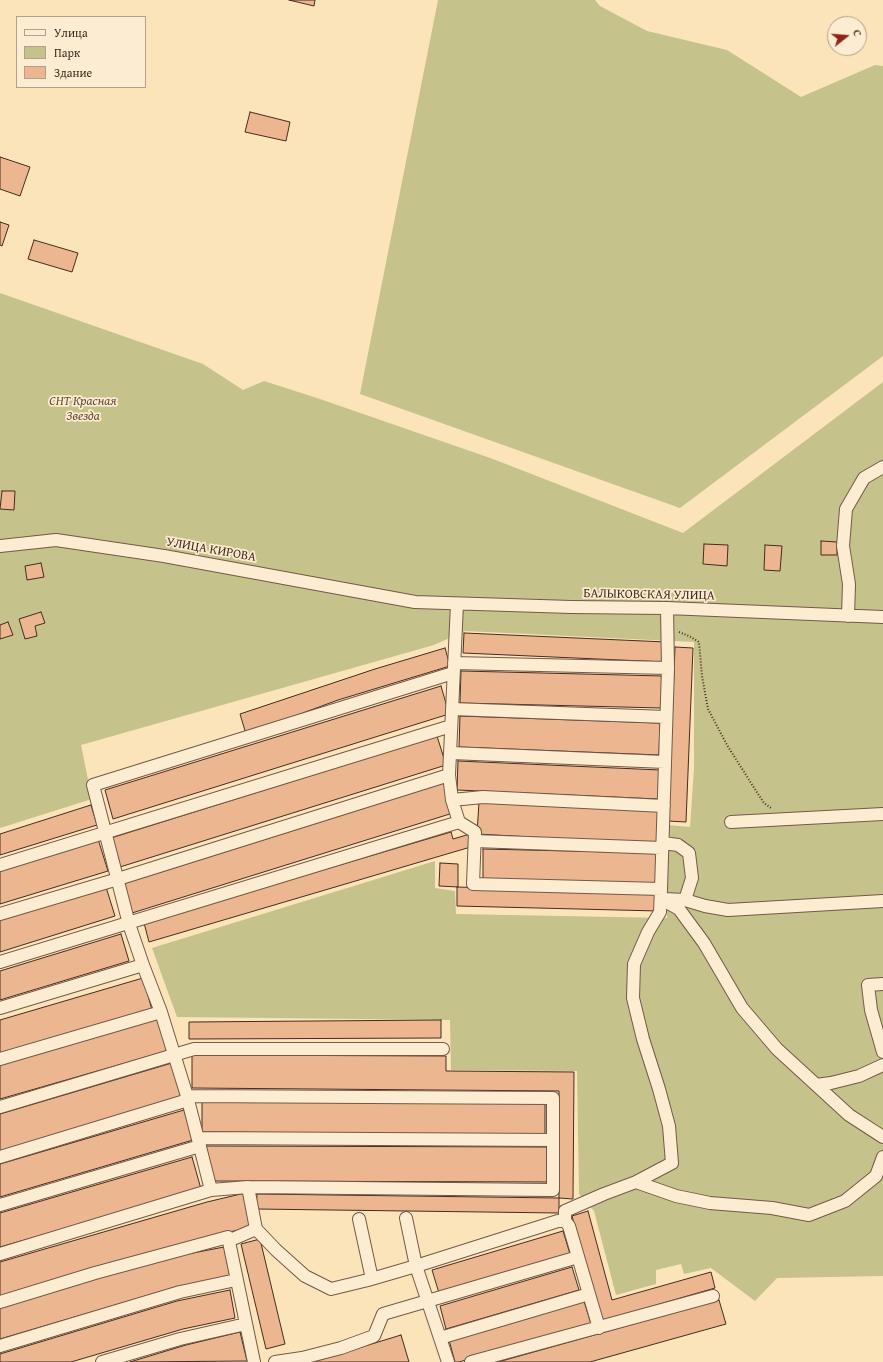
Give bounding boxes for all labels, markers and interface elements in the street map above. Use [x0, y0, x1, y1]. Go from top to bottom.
legend [16, 16, 146, 88]
north arrow [827, 16, 867, 56]
text: Улица [54, 24, 88, 41]
text: С [849, 27, 866, 38]
text: Парк [54, 44, 80, 61]
text: Здание [54, 64, 92, 81]
park label: СНТ Красная Звезда [49, 394, 117, 425]
street label: УЛИЦА КИРОВА [165, 534, 257, 566]
street label: БАЛЫКОВСКАЯ УЛИЦА [583, 586, 715, 604]

